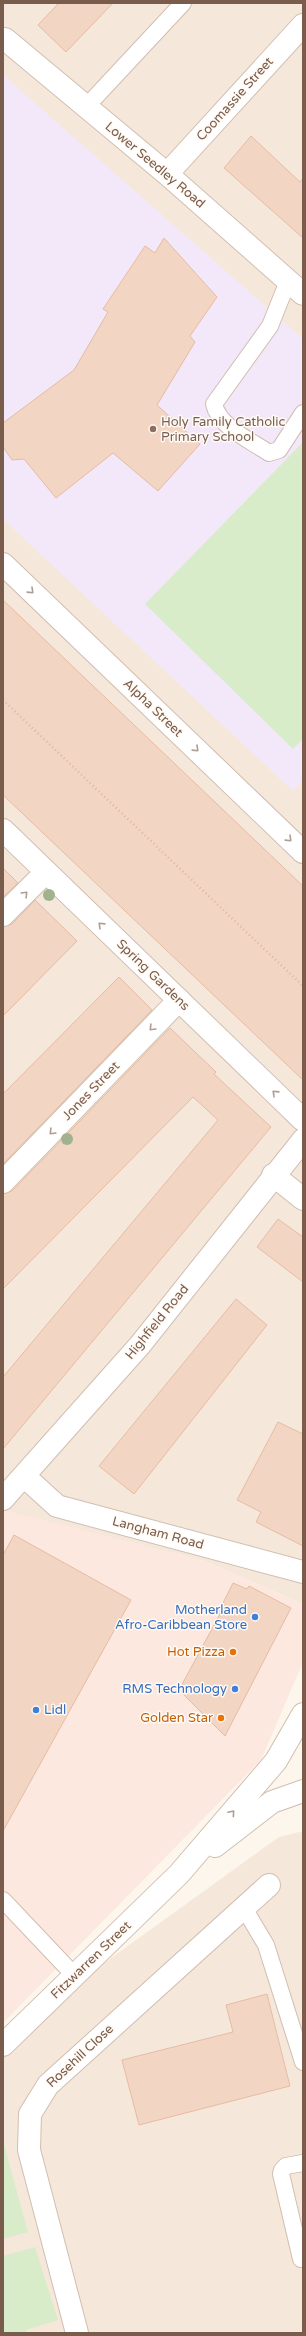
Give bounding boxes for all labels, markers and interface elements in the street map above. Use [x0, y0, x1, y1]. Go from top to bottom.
street label: Coomassie Street [193, 54, 277, 144]
street label: Lower Seedley Road [102, 118, 208, 212]
place label: Holy Family Catholic Primary School [161, 414, 286, 445]
marker: Holy Family Catholic Primary School [148, 424, 158, 434]
one-way arrow [26, 586, 34, 593]
street label: Alpha Street [120, 676, 186, 740]
one-way arrow [191, 744, 199, 751]
one-way arrow [284, 834, 292, 841]
one-way arrow [20, 891, 28, 899]
one-way arrow [98, 922, 106, 930]
street label: Spring Gardens [113, 936, 193, 1014]
one-way arrow [149, 1023, 156, 1031]
street label: Jones Street [59, 1058, 123, 1124]
one-way arrow [272, 1090, 280, 1098]
one-way arrow [49, 1127, 57, 1135]
street label: Highfield Road [122, 1281, 192, 1363]
street label: Langham Road [110, 1513, 206, 1553]
place label: Motherland Afro-Caribbean Store [115, 1602, 247, 1633]
marker: Motherland Afro-Caribbean Store [250, 1612, 260, 1622]
place label: Hot Pizza [167, 1644, 225, 1660]
marker: Hot Pizza [228, 1647, 238, 1657]
place label: RMS Technology [122, 1681, 227, 1697]
marker: RMS Technology [230, 1684, 240, 1694]
place label: Lidl [44, 1702, 66, 1718]
marker: Lidl [31, 1705, 41, 1715]
place label: Golden Star [140, 1710, 213, 1726]
marker: Golden Star [216, 1713, 226, 1723]
one-way arrow [227, 1810, 234, 1818]
street label: Fitzwarren Street [47, 1918, 135, 2002]
street label: Rosehill Close [43, 2021, 117, 2091]

